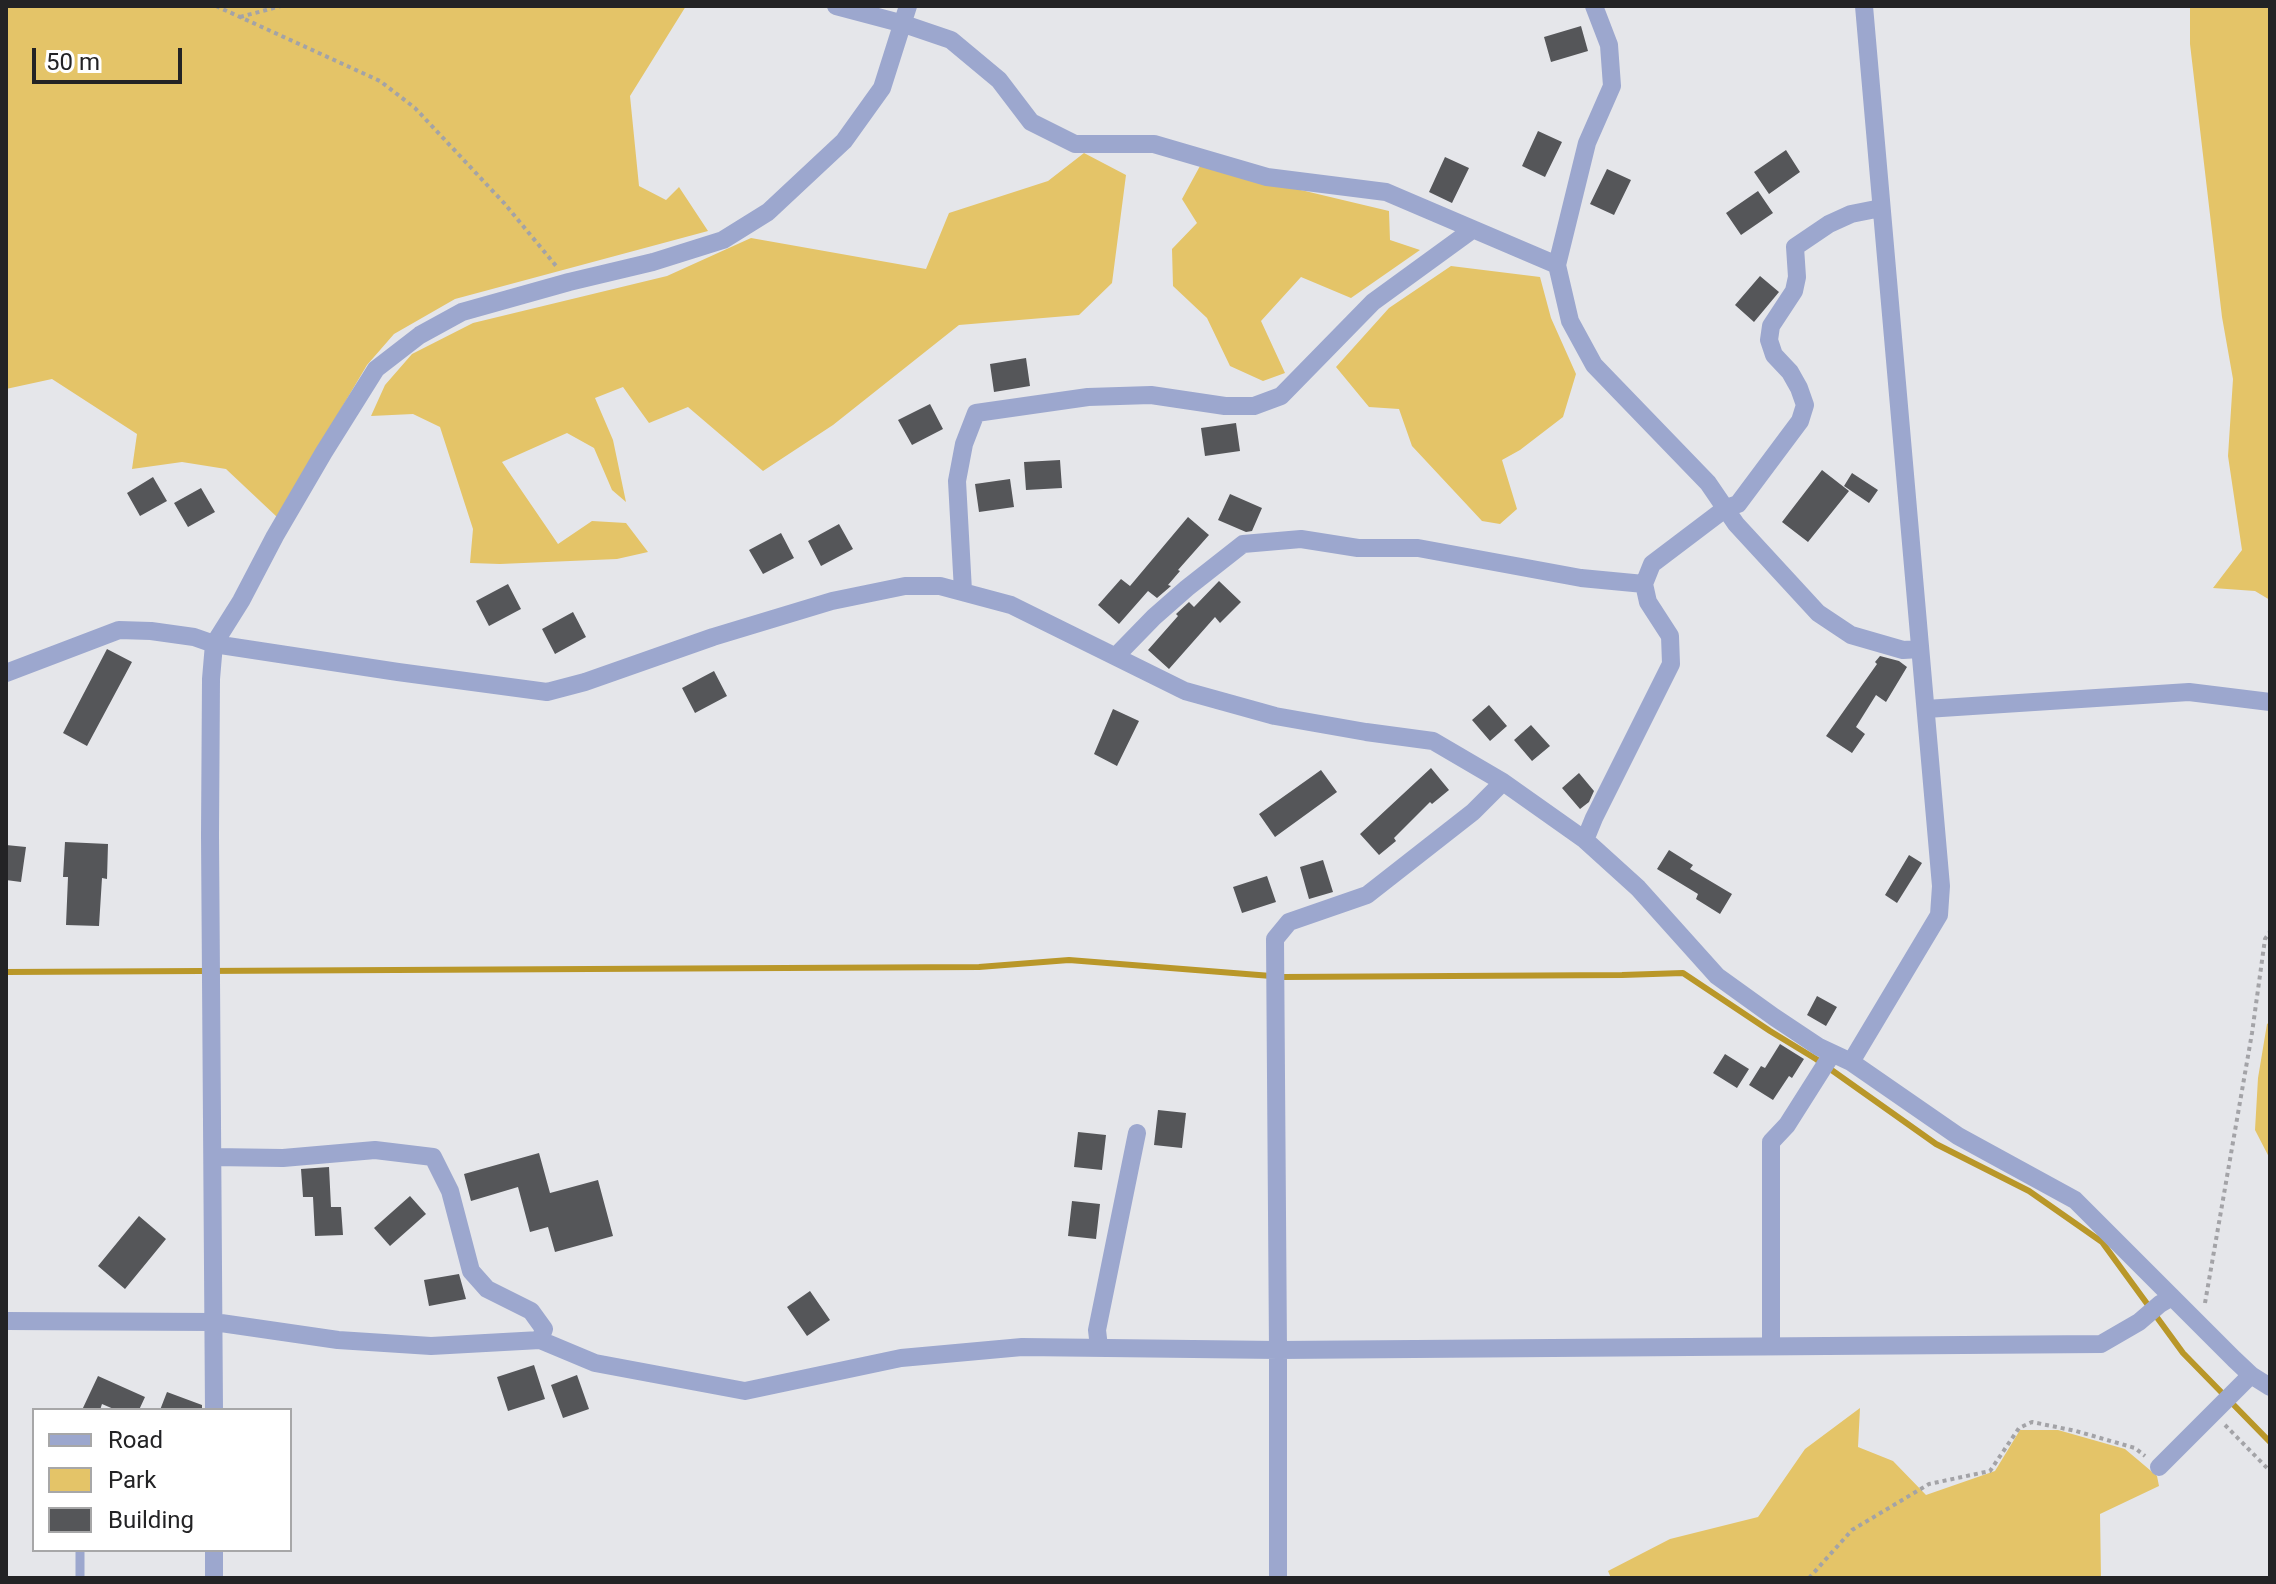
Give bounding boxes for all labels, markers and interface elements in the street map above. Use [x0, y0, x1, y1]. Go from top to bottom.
scale bar [36, 32, 186, 82]
text: 50 m [46, 48, 100, 76]
legend [32, 1408, 292, 1552]
text: Road [108, 1426, 163, 1454]
text: Park [108, 1466, 156, 1494]
text: Building [108, 1506, 194, 1534]

